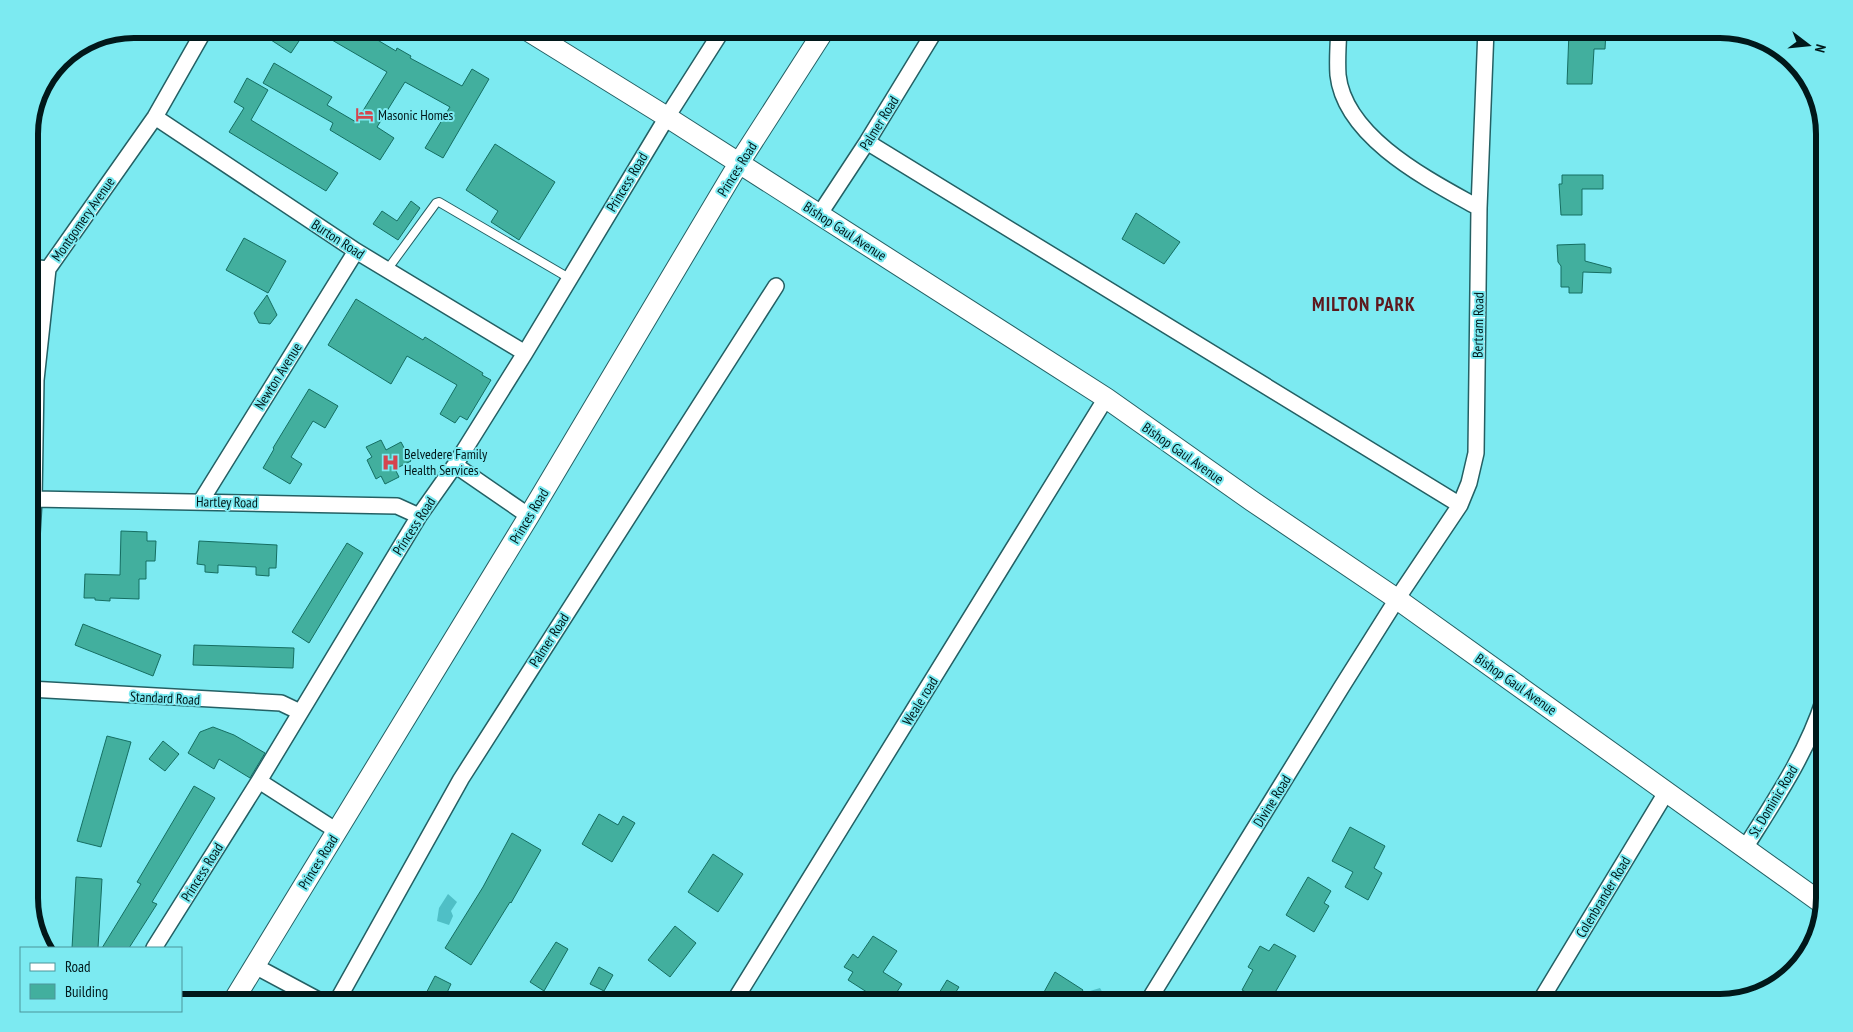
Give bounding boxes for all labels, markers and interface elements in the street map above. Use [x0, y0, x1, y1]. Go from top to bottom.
north arrow [1783, 20, 1833, 70]
text: N [1811, 42, 1830, 55]
street label: Palmer Road [855, 93, 903, 153]
hotel icon: Masonic Homes [354, 105, 374, 125]
place label: Masonic Homes [378, 106, 454, 124]
street label: Princes Road [713, 138, 761, 200]
street label: Princess Road [602, 149, 652, 215]
street label: Montgomery Avenue [47, 173, 119, 265]
street label: Bishop Gaul Avenue [800, 197, 890, 265]
street label: Burton Road [308, 215, 368, 263]
district label: MILTON PARK [1312, 292, 1416, 316]
street label: Bertram Road [1468, 292, 1488, 358]
street label: Newton Avenue [250, 339, 306, 413]
street label: Bishop Gaul Avenue [1139, 418, 1227, 488]
place label: Belvedere Family Health Services [404, 445, 488, 479]
hospital icon: Belvedere Family Health Services [380, 452, 400, 472]
street label: Princes Road [506, 485, 552, 547]
street label: Hartley Road [196, 492, 258, 512]
street label: Princess Road [389, 494, 439, 558]
street label: Palmer Road [525, 610, 573, 670]
street label: Bishop Gaul Avenue [1472, 649, 1560, 719]
street label: Weale road [898, 673, 942, 729]
street label: Standard Road [130, 687, 200, 709]
street label: St. Dominic Road [1745, 762, 1801, 840]
street label: Divine Road [1249, 772, 1295, 830]
street label: Princes Road [294, 831, 342, 893]
street label: Princess Road [177, 839, 227, 905]
street label: Colenbrander Road [1572, 853, 1634, 941]
legend [20, 947, 182, 1012]
text: Road [65, 957, 91, 976]
text: Building [65, 982, 108, 1001]

